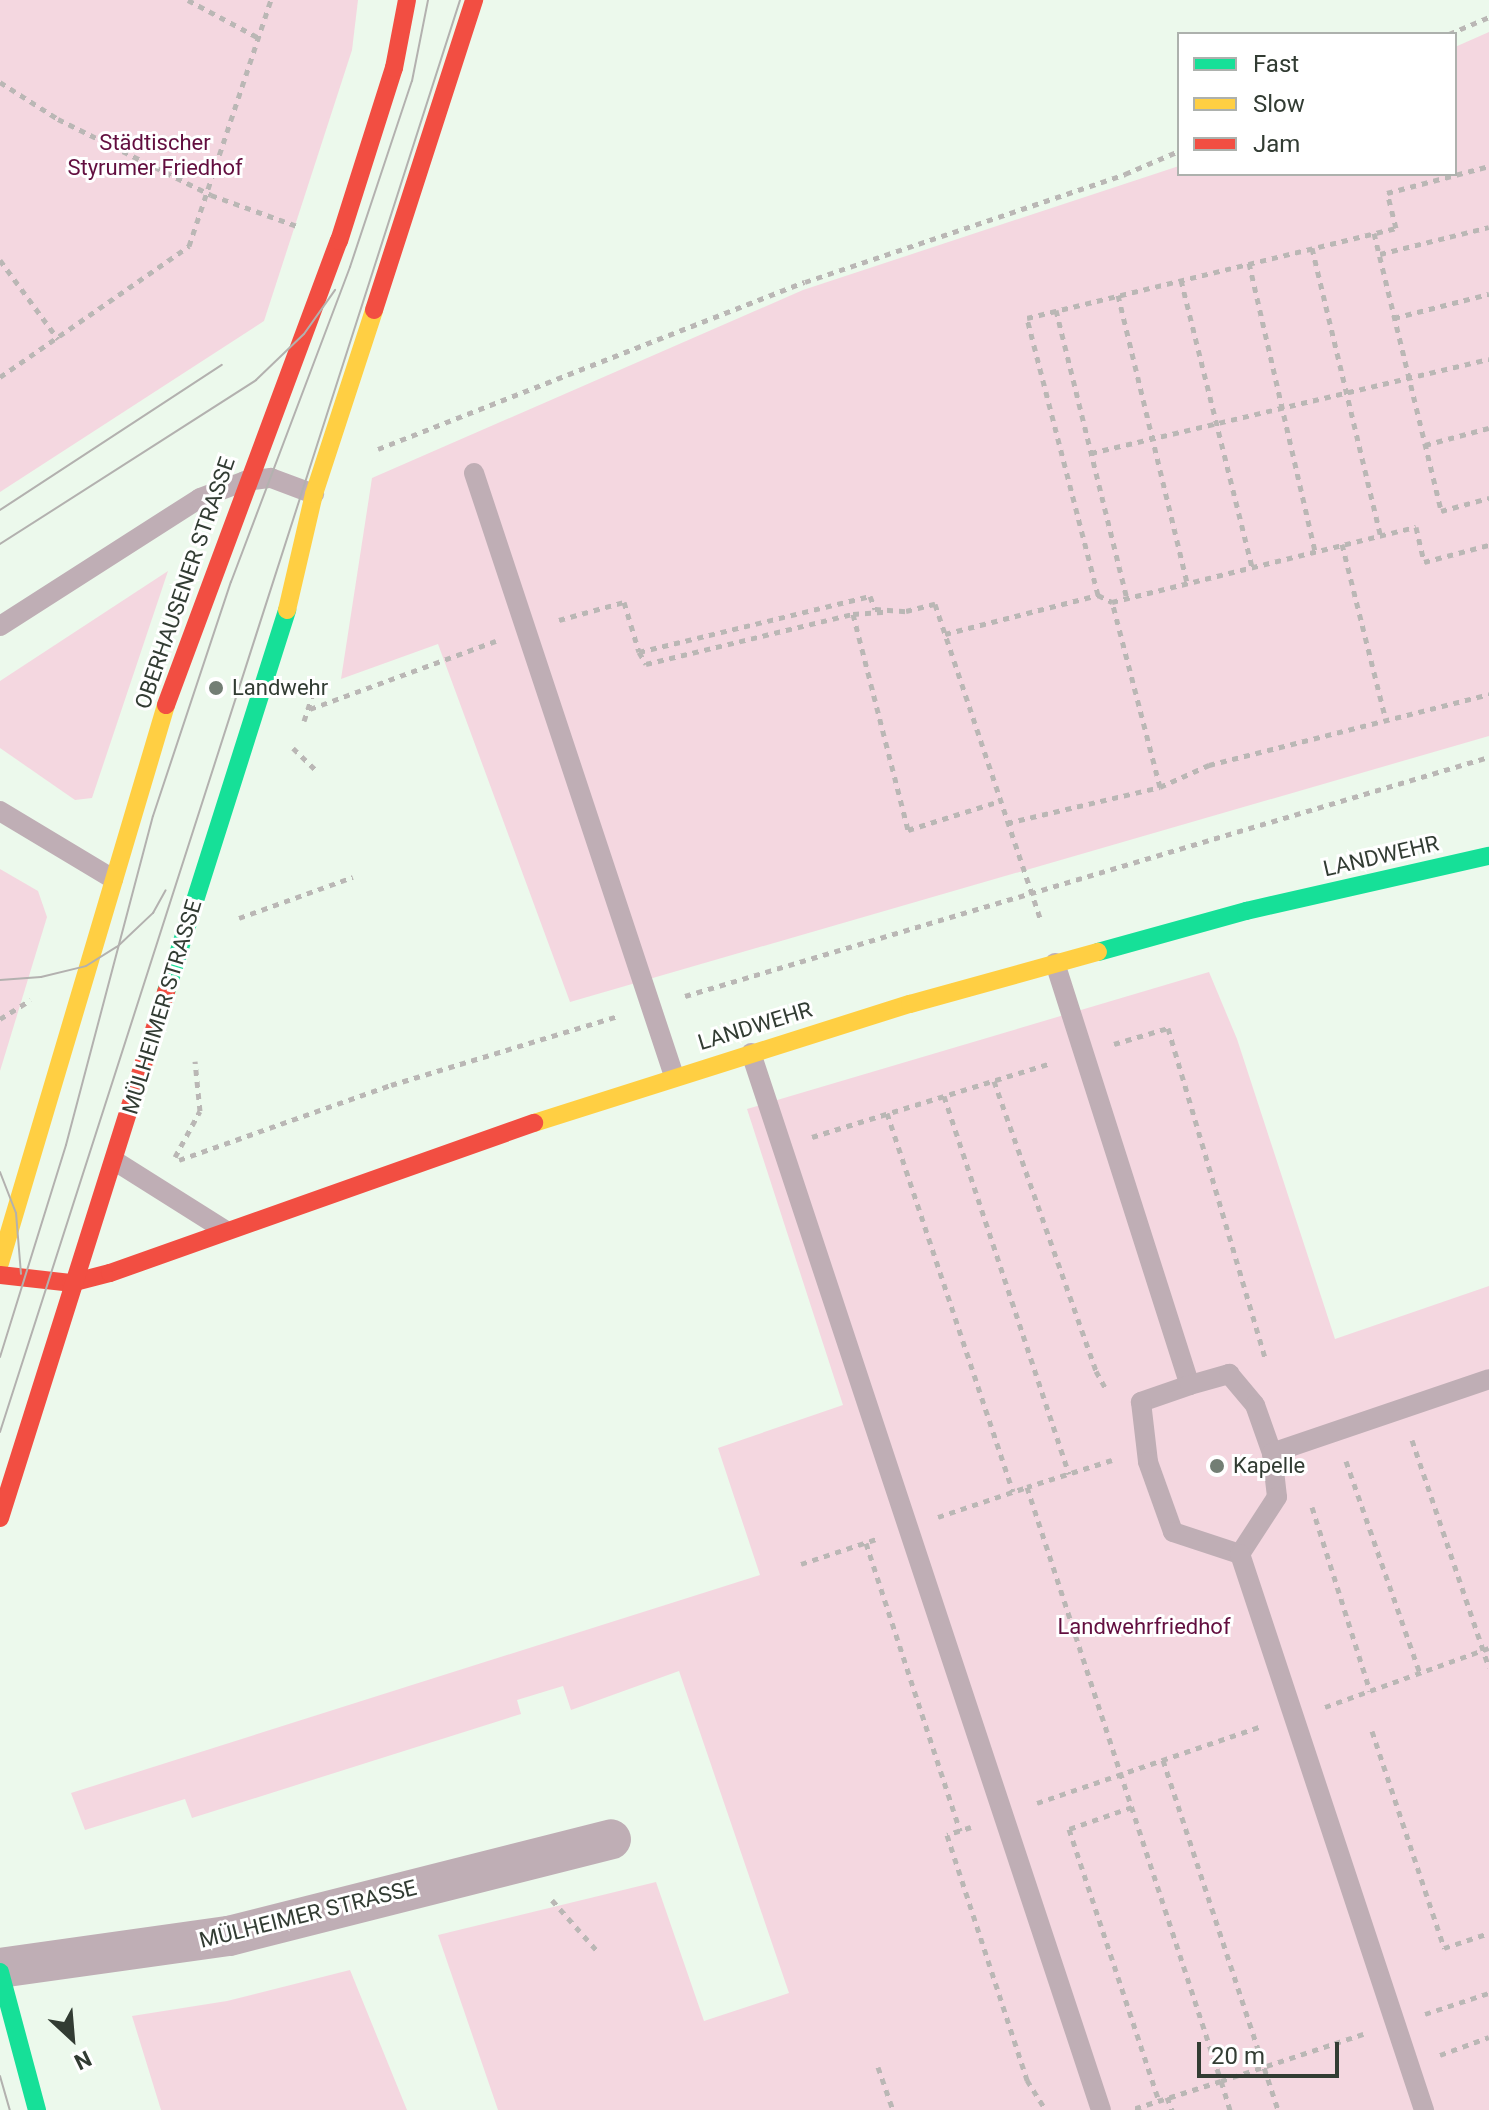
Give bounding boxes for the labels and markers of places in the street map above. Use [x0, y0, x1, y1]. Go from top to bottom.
place label: Landwehr [232, 675, 328, 701]
marker: Landwehr [207, 679, 225, 697]
place label: Kapelle [1233, 1453, 1305, 1479]
marker: Kapelle [1208, 1457, 1226, 1475]

